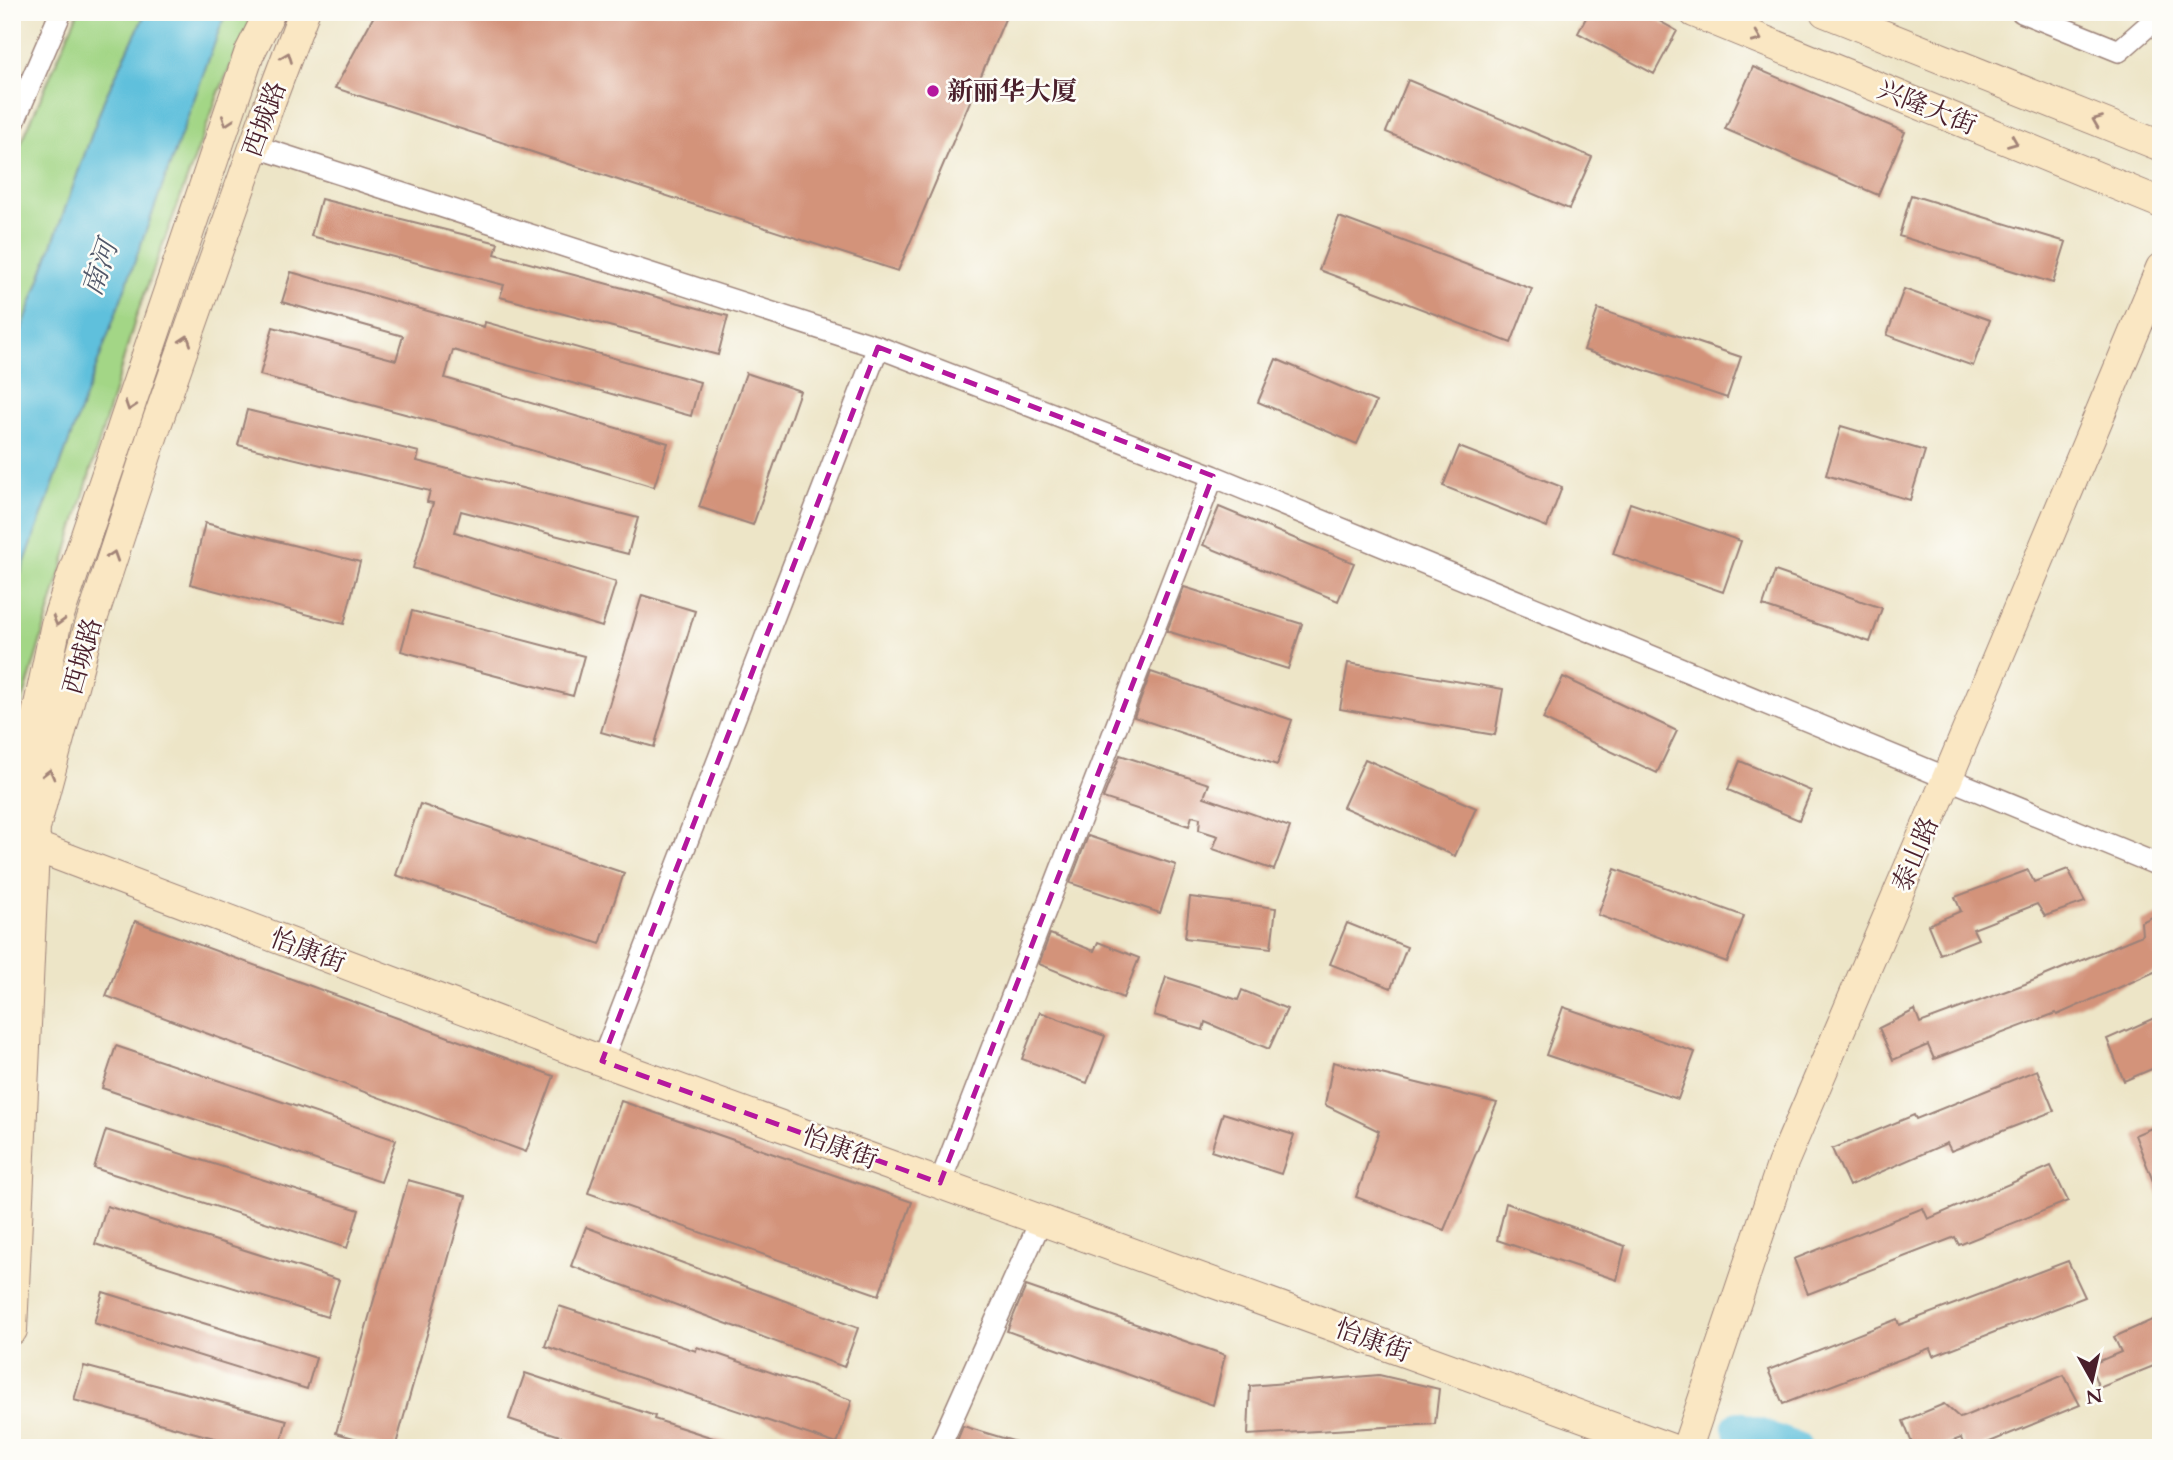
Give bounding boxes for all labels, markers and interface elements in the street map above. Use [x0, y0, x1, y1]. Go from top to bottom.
one-way arrow [1749, 30, 1762, 44]
one-way arrow [278, 51, 292, 63]
street label: 兴隆大街 [1872, 72, 1982, 143]
place label: 新丽华大厦 [947, 74, 1077, 109]
street label: 西城路 [235, 77, 294, 162]
marker: 新丽华大厦 [925, 83, 941, 99]
one-way arrow [221, 114, 235, 126]
one-way arrow [2092, 115, 2105, 129]
one-way arrow [2006, 134, 2018, 148]
water label: 南河 [73, 231, 129, 301]
one-way arrow [178, 335, 192, 347]
one-way arrow [124, 399, 138, 411]
one-way arrow [105, 550, 119, 562]
street label: 西城路 [55, 614, 110, 698]
one-way arrow [51, 615, 66, 627]
one-way arrow [41, 768, 55, 780]
street label: 泰山路 [1884, 811, 1947, 897]
street label: 怡康街 [265, 920, 351, 981]
street label: 怡康街 [797, 1118, 882, 1177]
street label: 怡康街 [1330, 1311, 1415, 1370]
north arrow [2058, 1344, 2128, 1414]
text: N [2084, 1382, 2104, 1410]

